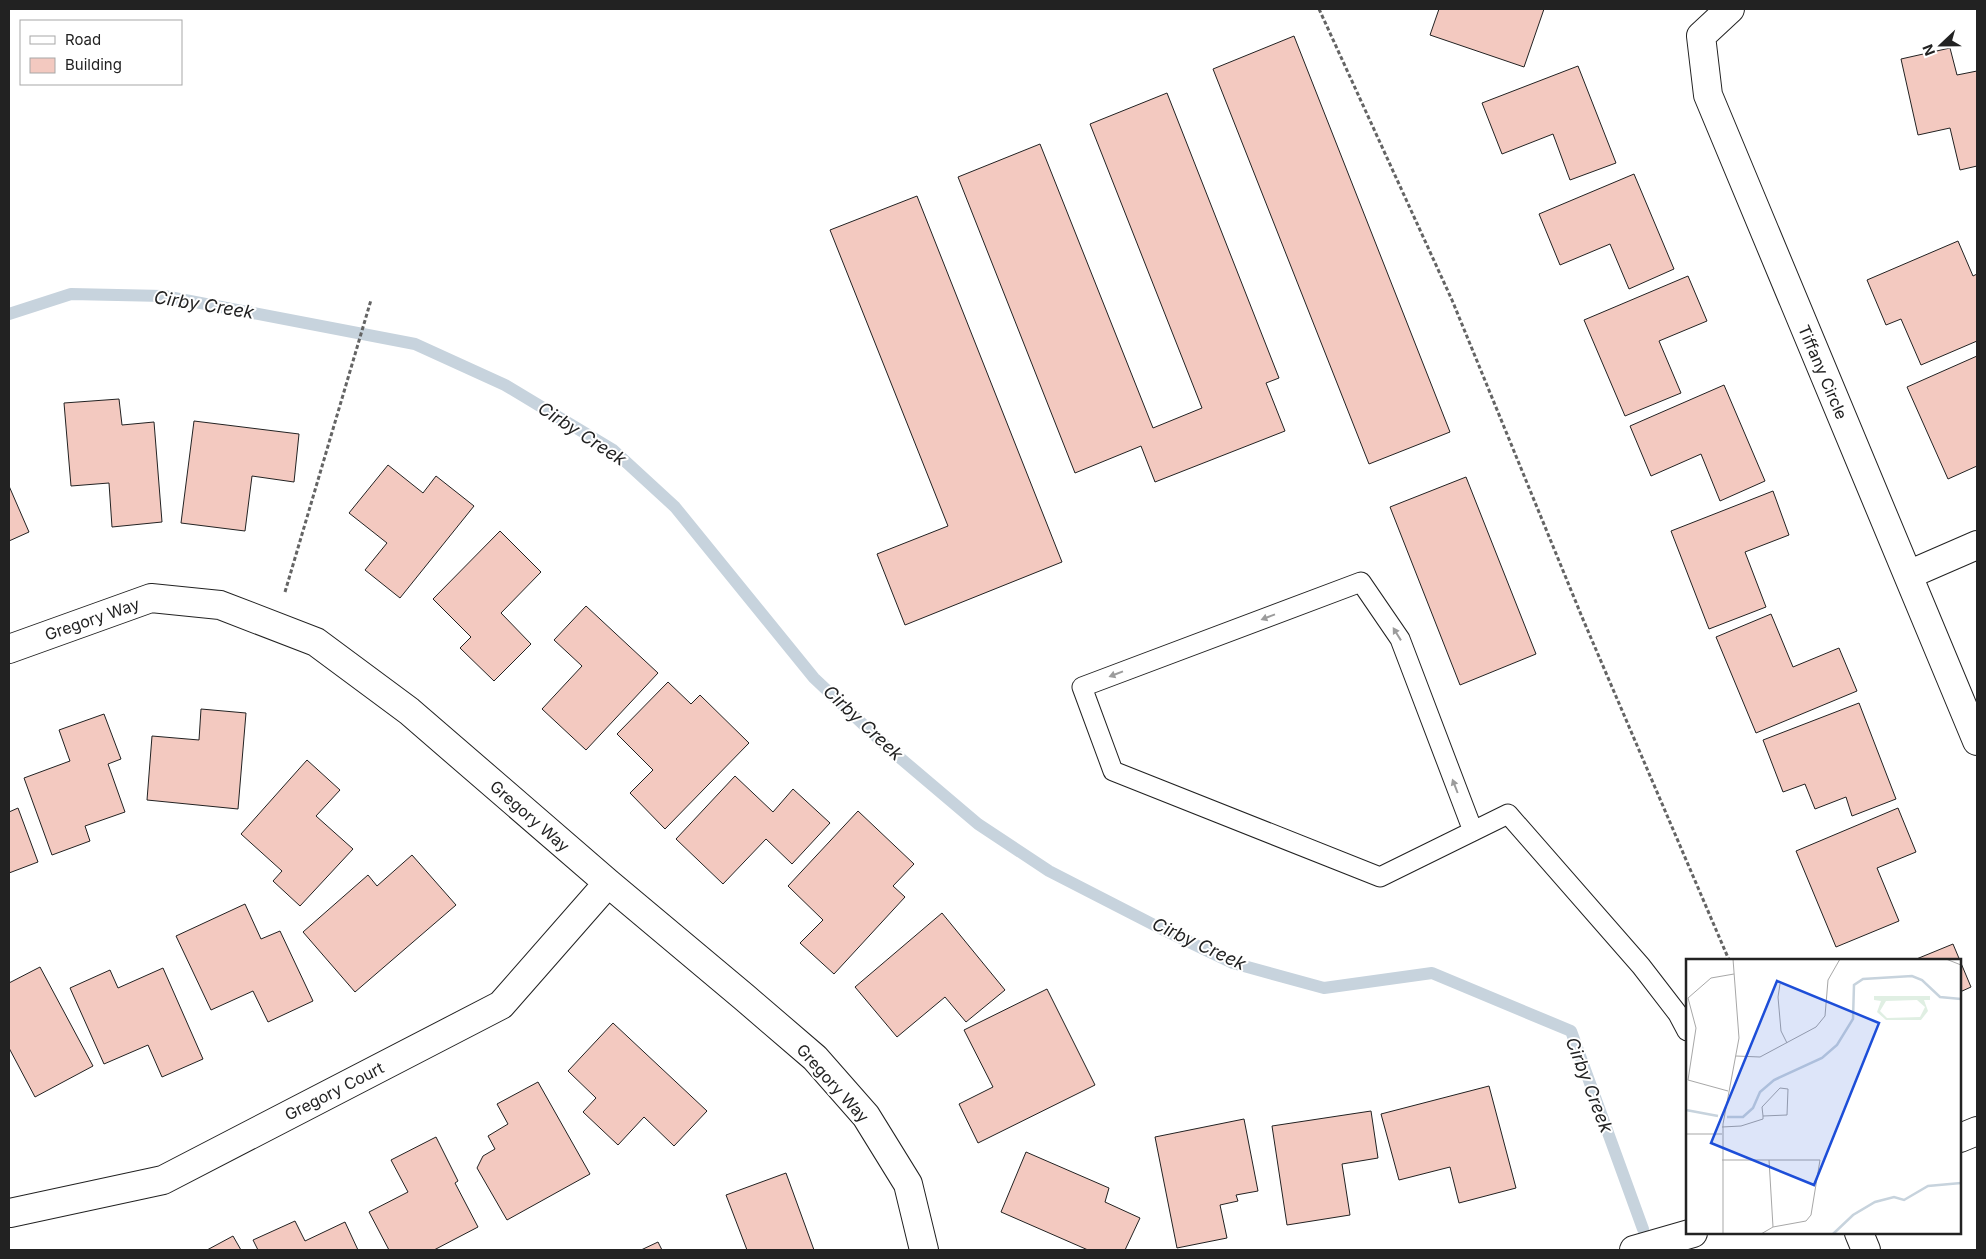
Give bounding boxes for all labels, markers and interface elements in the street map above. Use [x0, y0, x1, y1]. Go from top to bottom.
legend [20, 20, 182, 85]
north arrow [1916, 20, 1966, 70]
text: Road [65, 30, 101, 49]
text: N [1919, 42, 1938, 58]
text: Building [65, 55, 122, 74]
water label: Cirby Creek [153, 286, 257, 323]
street label: Tiffany Circle [1794, 322, 1852, 422]
water label: Cirby Creek [534, 397, 631, 470]
street label: Gregory Way [42, 593, 142, 645]
one-way arrow [1261, 614, 1276, 621]
one-way arrow [1392, 628, 1401, 641]
one-way arrow [1109, 671, 1124, 678]
water label: Cirby Creek [819, 681, 908, 765]
street label: Gregory Way [486, 776, 574, 856]
one-way arrow [1451, 778, 1459, 793]
water label: Cirby Creek [1149, 913, 1250, 975]
inset map [1686, 959, 1961, 1234]
water label: Cirby Creek [1562, 1034, 1618, 1137]
street label: Gregory Way [792, 1040, 874, 1126]
street label: Gregory Court [281, 1057, 387, 1125]

